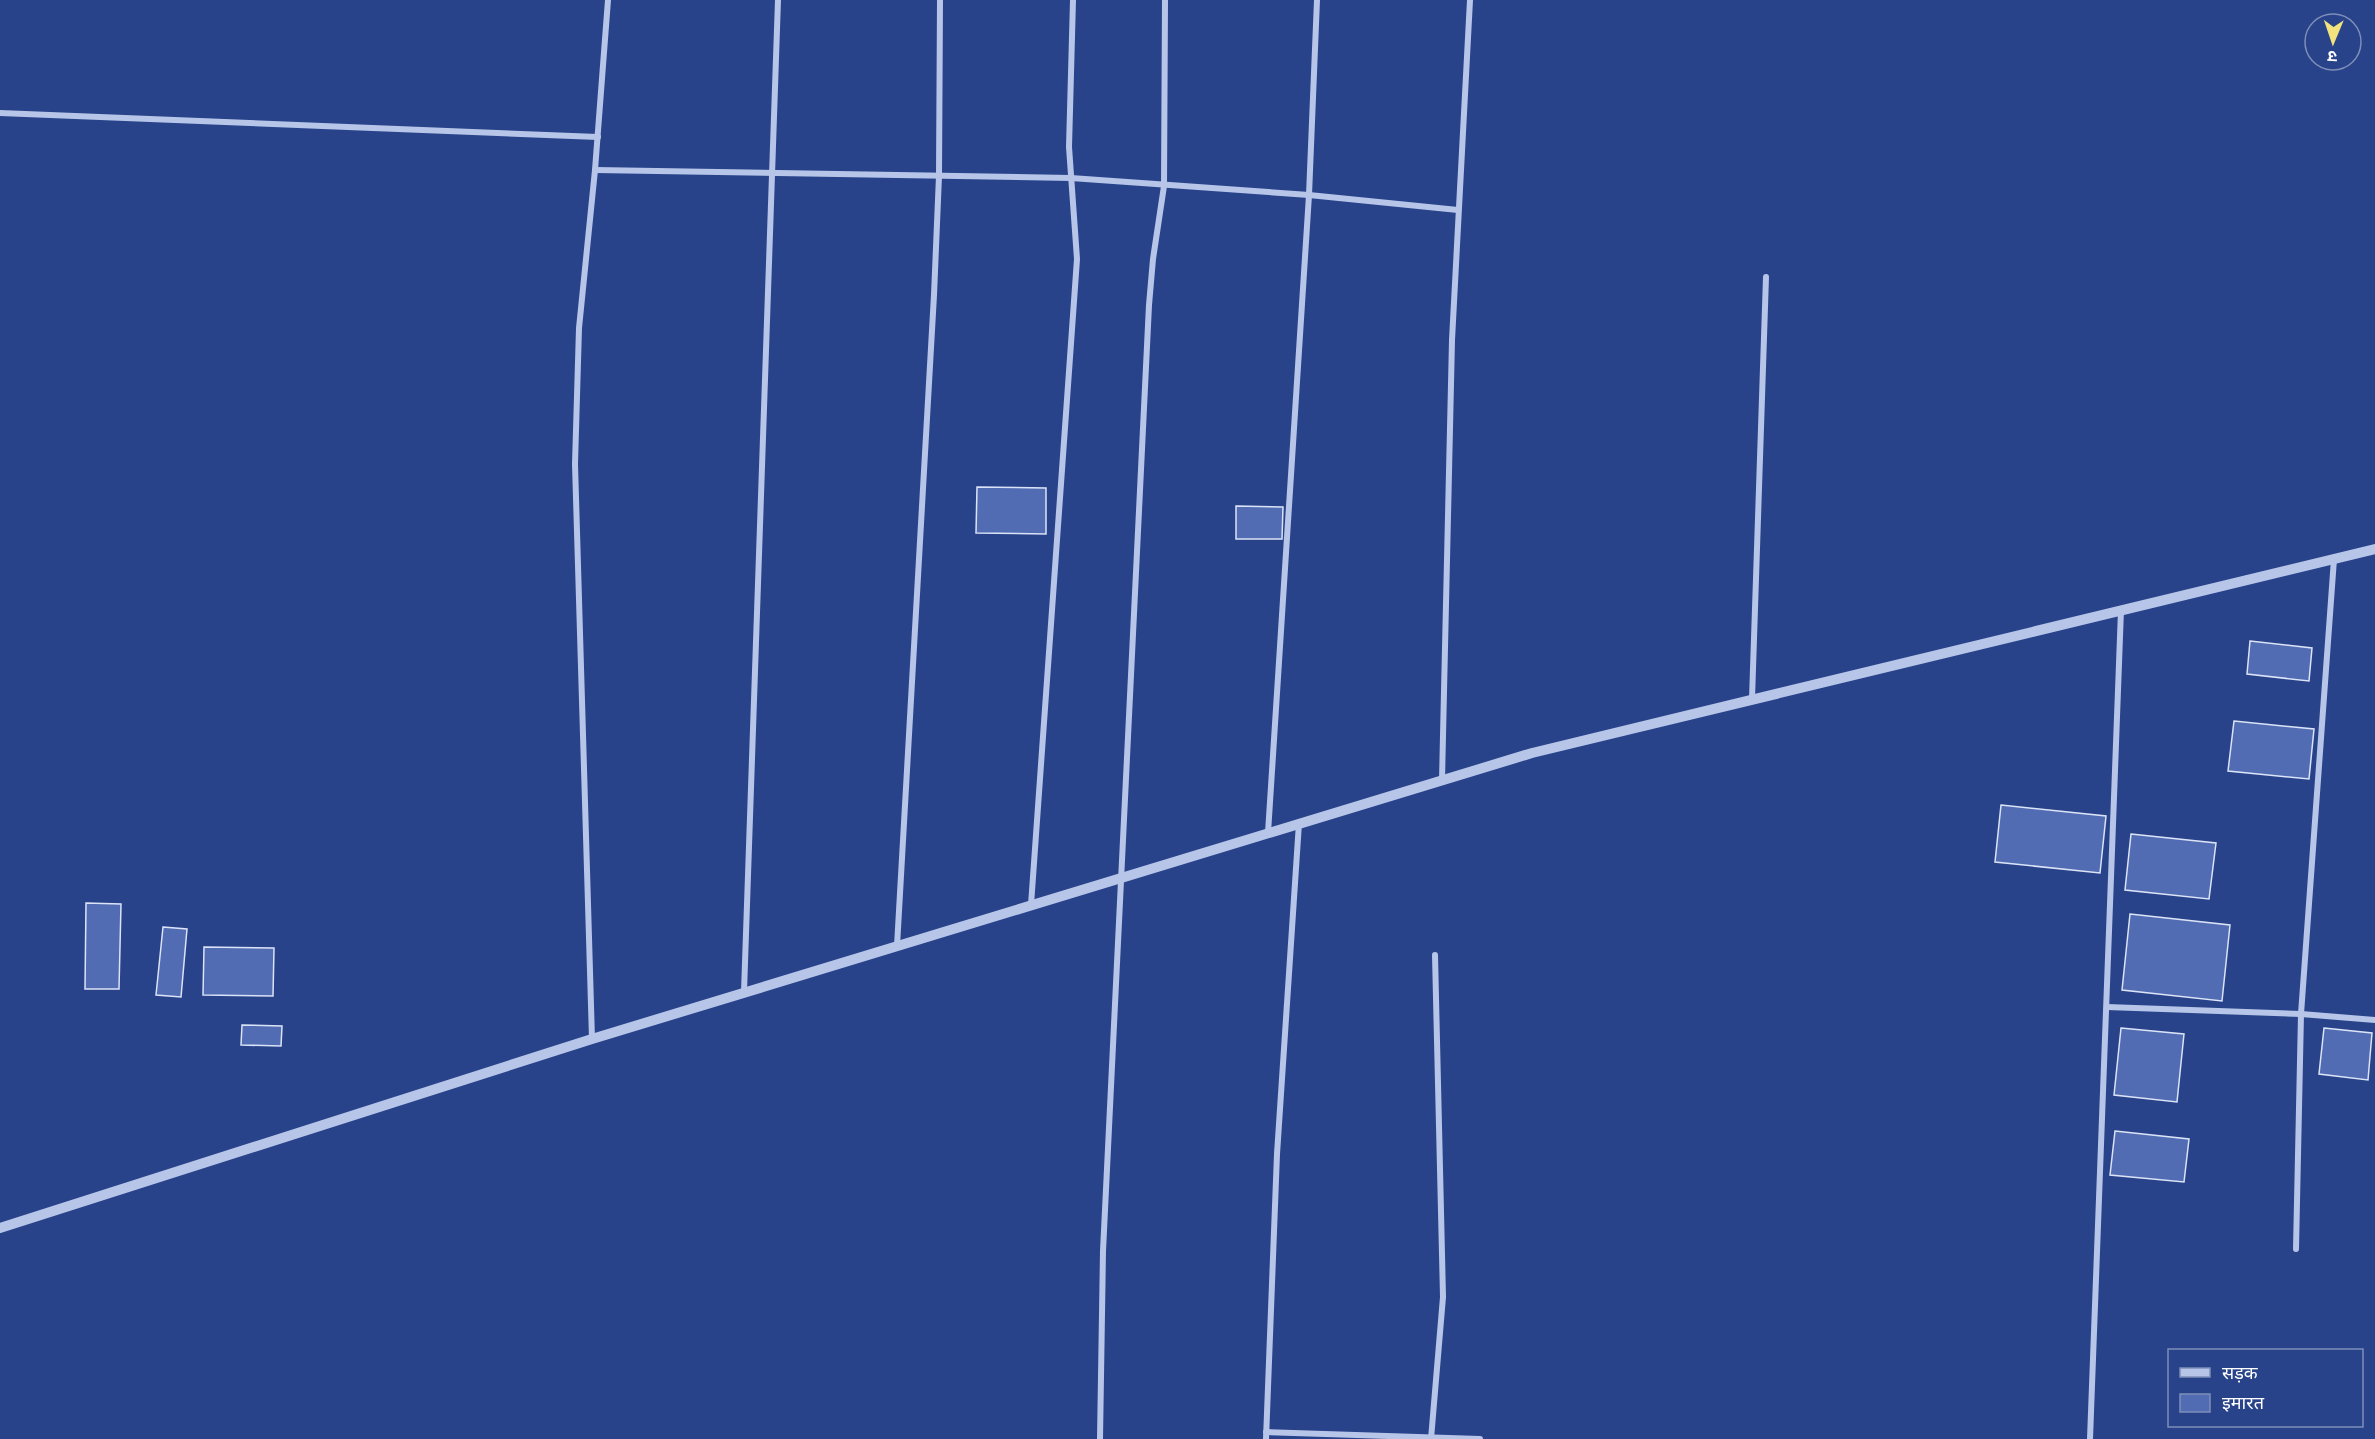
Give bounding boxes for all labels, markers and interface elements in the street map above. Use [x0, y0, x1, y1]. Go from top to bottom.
north arrow [2303, 12, 2363, 72]
text: उ [2327, 47, 2338, 67]
legend [2168, 1349, 2363, 1427]
text: सड़क [2222, 1361, 2259, 1384]
text: इमारत [2222, 1391, 2265, 1414]

